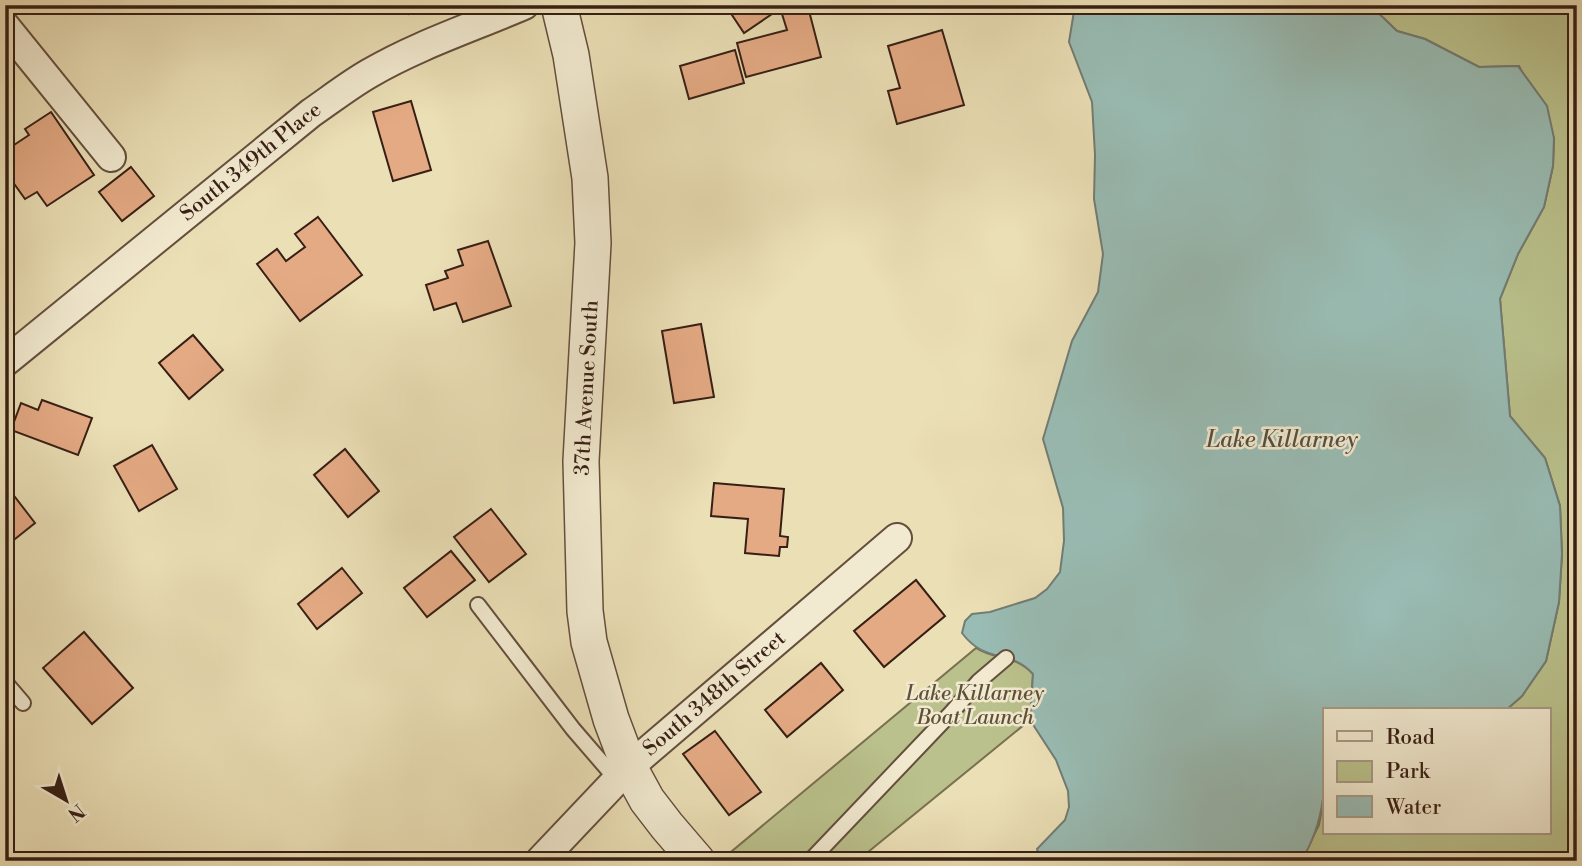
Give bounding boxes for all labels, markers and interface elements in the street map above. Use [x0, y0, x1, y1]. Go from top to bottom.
street label: South 349th Place [175, 97, 326, 227]
street label: 37th Avenue South [569, 299, 605, 476]
water label: Lake Killarney [1205, 426, 1359, 454]
street label: South 348th Street [638, 625, 792, 762]
park label: Lake Killarney Boat Launch [905, 681, 1045, 731]
legend [1323, 708, 1550, 834]
text: Road [1386, 725, 1435, 751]
text: Park [1386, 759, 1431, 785]
north arrow [32, 764, 102, 834]
text: Water [1385, 795, 1441, 821]
text: N [63, 798, 89, 826]

